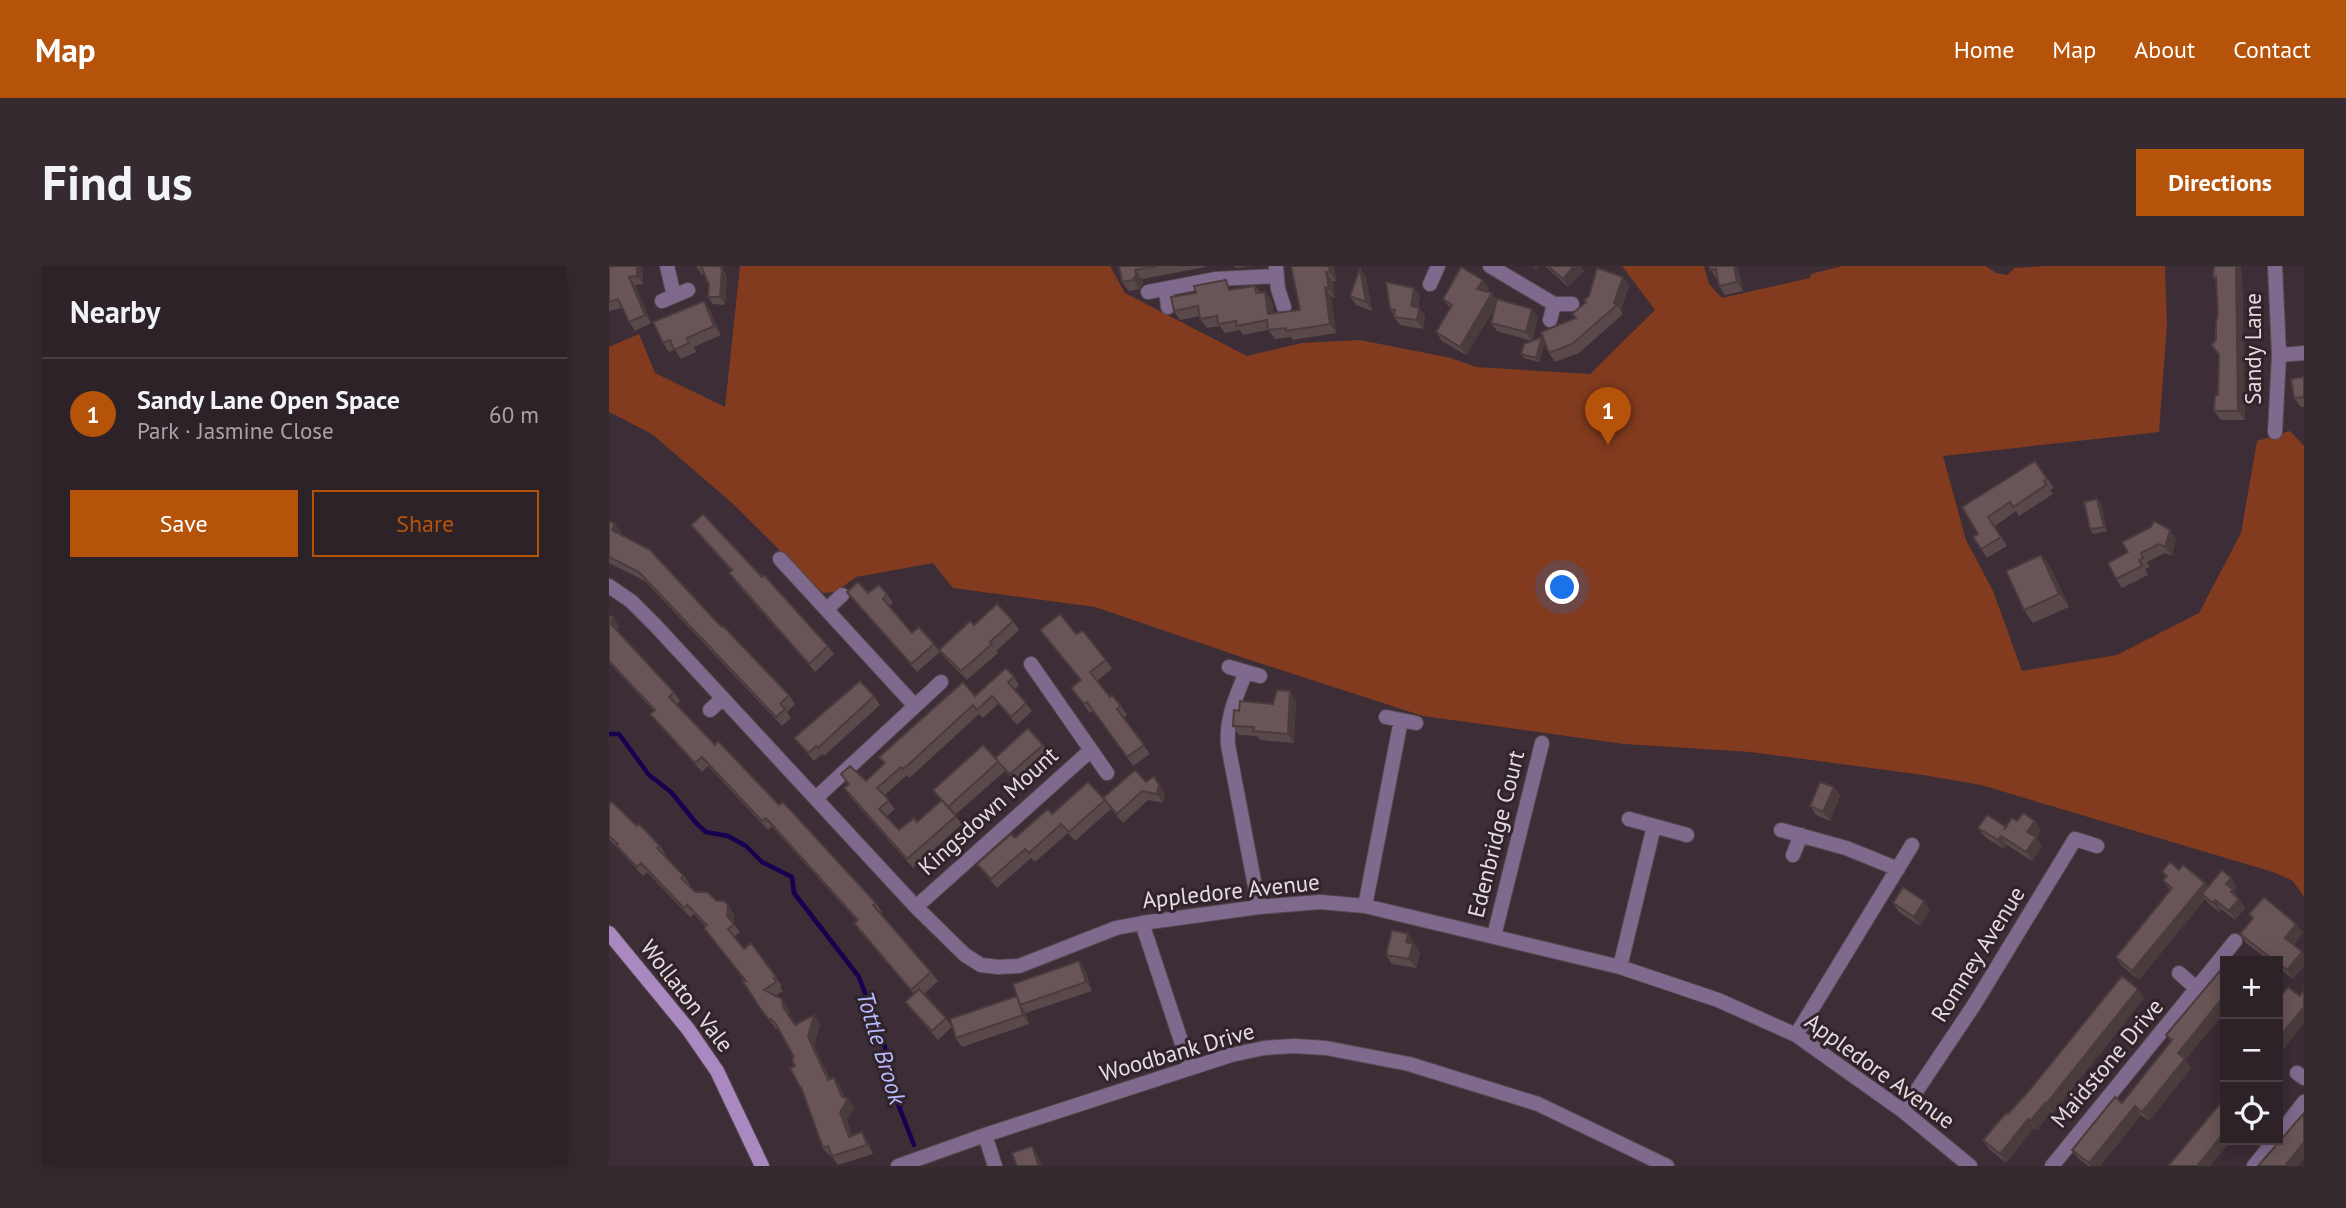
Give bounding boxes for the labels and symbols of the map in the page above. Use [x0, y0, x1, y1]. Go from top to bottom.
street label: Sandy Lane [2238, 293, 2267, 405]
pin: 1 [1585, 387, 1631, 445]
your location [1545, 570, 1579, 604]
street label: Kingsdown Mount [912, 740, 1064, 881]
street label: Edenbridge Court [1461, 747, 1530, 920]
street label: Appledore Avenue [1141, 867, 1321, 914]
street label: Romney Avenue [1924, 881, 2031, 1027]
street label: Wollaton Vale [634, 934, 740, 1058]
water label: Tottle Brook [850, 987, 914, 1109]
street label: Maidstone Drive [2044, 992, 2169, 1133]
street label: Appledore Avenue [1800, 1006, 1961, 1135]
street label: Woodbank Drive [1096, 1016, 1258, 1087]

